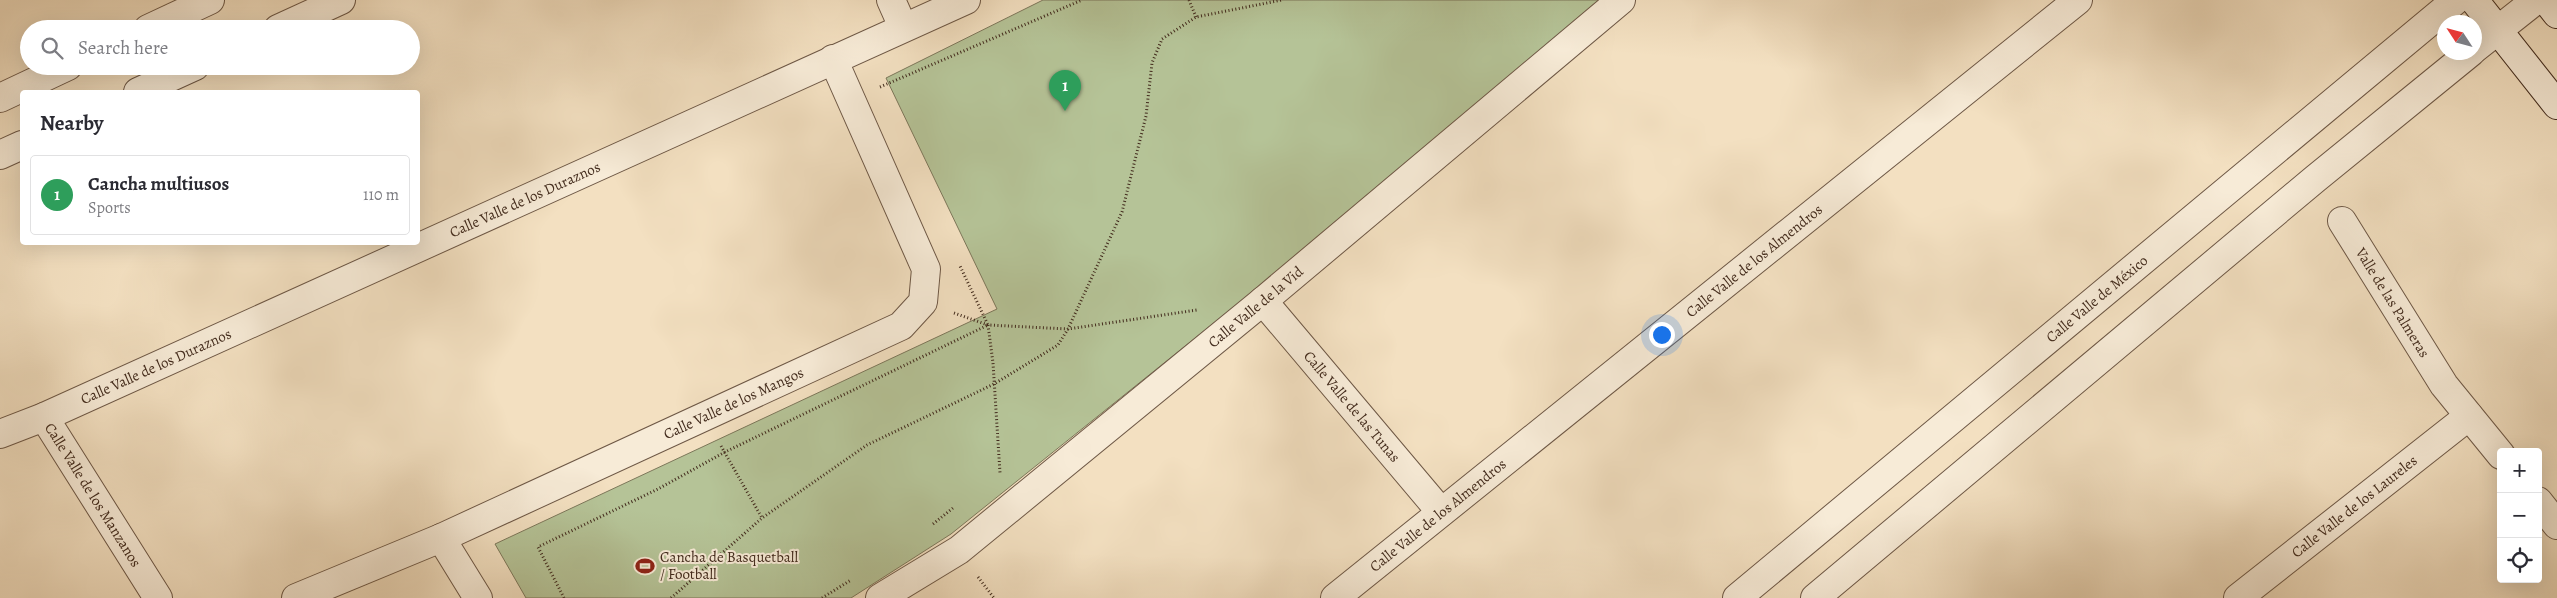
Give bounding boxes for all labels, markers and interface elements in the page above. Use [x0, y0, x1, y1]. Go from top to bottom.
north arrow [2437, 15, 2482, 60]
search box [20, 20, 420, 75]
icon: search [38, 34, 66, 62]
text: Search here [78, 35, 168, 61]
pin: 1 [1049, 70, 1081, 111]
text: Nearby [40, 109, 103, 137]
street label: Calle Valle de los Duraznos [446, 157, 603, 242]
text: Cancha multiusos [88, 171, 229, 197]
text: 1 [54, 184, 60, 206]
text: 110 m [363, 184, 399, 206]
text: Sports [88, 197, 131, 219]
street label: Calle Valle de los Almendros [1682, 200, 1827, 322]
street label: Valle de las Palmeras [2350, 243, 2434, 361]
street label: Calle Valle de México [2042, 250, 2152, 347]
street label: Calle Valle de la Vid [1204, 261, 1308, 352]
your location [1649, 322, 1675, 348]
street label: Calle Valle de los Duraznos [77, 324, 234, 409]
street label: Calle Valle de las Tunas [1299, 346, 1405, 466]
street label: Calle Valle de los Mangos [660, 362, 807, 444]
street label: Calle Valle de los Manzanos [40, 419, 146, 571]
map controls [2497, 448, 2542, 583]
button: + [2497, 448, 2542, 493]
street label: Calle Valle de los Laureles [2287, 451, 2421, 562]
street label: Calle Valle de los Almendros [1365, 454, 1510, 576]
button: − [2497, 493, 2542, 538]
button: locate [2497, 538, 2542, 583]
place label: Cancha de Basquetball / Football [660, 547, 798, 584]
sports icon: Cancha de Basquetball / Football [634, 555, 656, 577]

